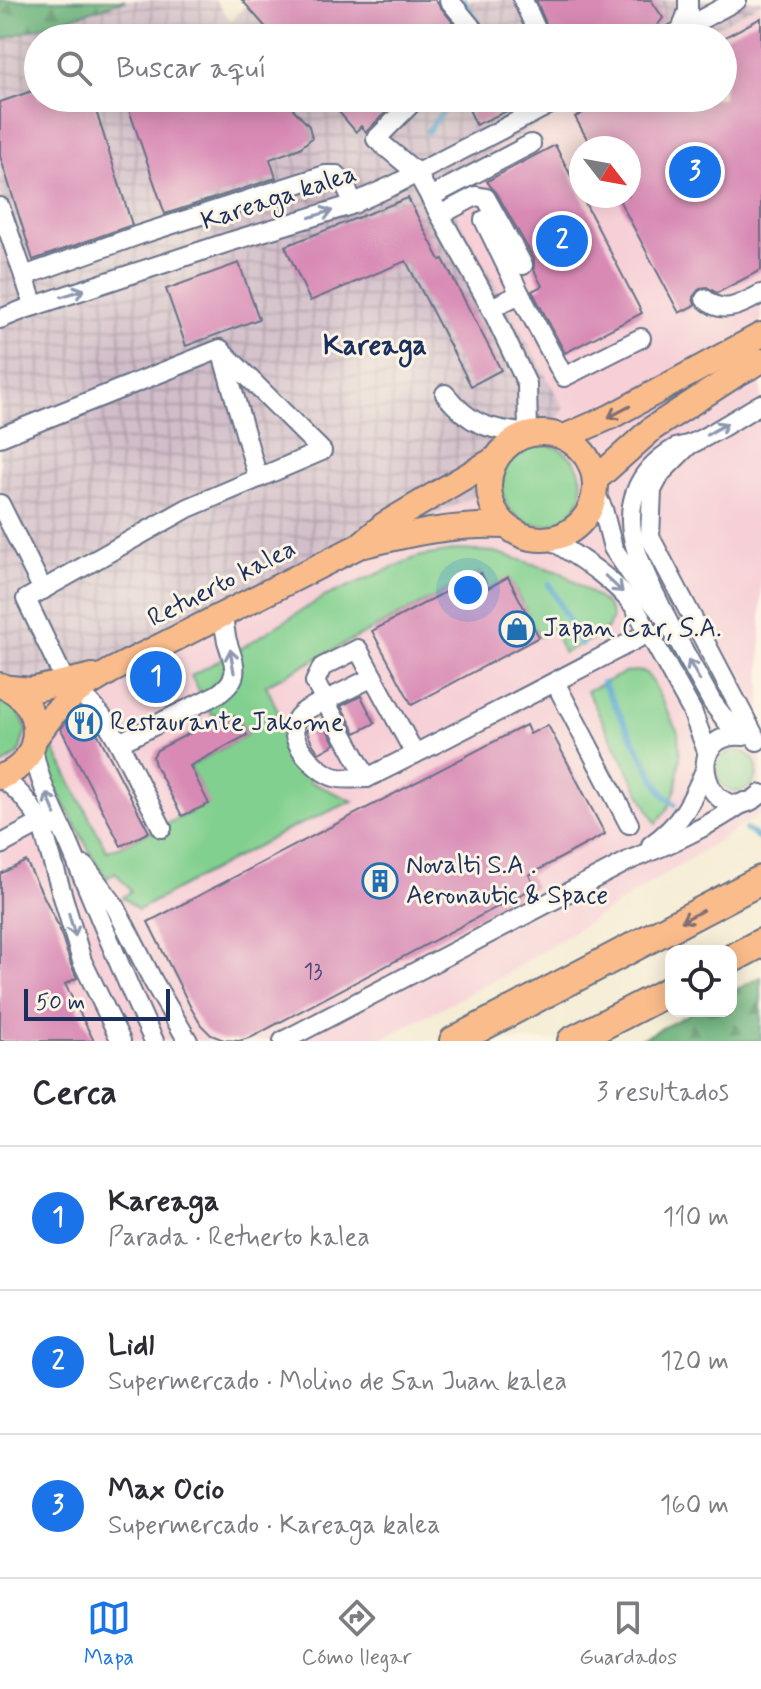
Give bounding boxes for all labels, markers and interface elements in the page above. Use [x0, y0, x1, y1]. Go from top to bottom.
search box [24, 24, 737, 112]
icon: search [52, 46, 96, 90]
text: Buscar aquí [116, 49, 267, 88]
north arrow [569, 136, 641, 208]
pin: 3 [669, 142, 721, 202]
street label: Kareaga kalea [197, 157, 362, 241]
one-way arrow [308, 206, 334, 221]
pin: 2 [536, 211, 588, 271]
one-way arrow [61, 285, 86, 300]
district label: Kareaga [323, 328, 427, 368]
one-way arrow [607, 405, 631, 421]
one-way arrow [705, 421, 729, 436]
street label: Retuerto kalea [142, 532, 302, 636]
your location [448, 570, 488, 610]
one-way arrow [603, 575, 623, 593]
shop icon: Japan Car, S.A. [498, 610, 536, 648]
place label: Japan Car, S.A. [543, 612, 722, 646]
pin: 1 [130, 647, 182, 707]
one-way arrow [224, 649, 239, 674]
one-way arrow [686, 659, 702, 682]
restaurant icon: Restaurante Jakome [65, 704, 103, 742]
place label: Restaurante Jakome [110, 706, 344, 740]
one-way arrow [42, 792, 57, 817]
place label: Novalti S.A . Aeronautic & Space [406, 849, 608, 913]
building icon: Novalti S.A . Aeronautic & Space [361, 862, 399, 900]
one-way arrow [681, 909, 704, 925]
one-way arrow [65, 911, 80, 937]
map controls [665, 945, 737, 1017]
button: locate [665, 945, 737, 1017]
house number: 13 [303, 958, 323, 986]
scale bar [24, 985, 170, 1021]
text: 50 m [36, 989, 85, 1017]
text: Cerca [32, 1071, 117, 1116]
text: 3 resultados [597, 1076, 729, 1110]
text: Kareaga [108, 1182, 219, 1221]
text: 1 [52, 1201, 64, 1235]
text: 110 m [663, 1201, 729, 1235]
text: Parada · Retuerto kalea [108, 1221, 370, 1255]
text: Lidl [108, 1326, 154, 1365]
text: 2 [52, 1345, 64, 1379]
text: 120 m [660, 1345, 729, 1379]
text: Supermercado · Molino de San Juan kalea [108, 1365, 567, 1399]
text: Max Ocio [108, 1470, 224, 1509]
text: 3 [52, 1489, 64, 1523]
text: 160 m [660, 1489, 729, 1523]
text: Supermercado · Kareaga kalea [108, 1509, 441, 1543]
tab: Mapa [84, 1596, 134, 1672]
tab: Cómo llegar [302, 1596, 412, 1672]
tab: Guardados [579, 1596, 677, 1672]

